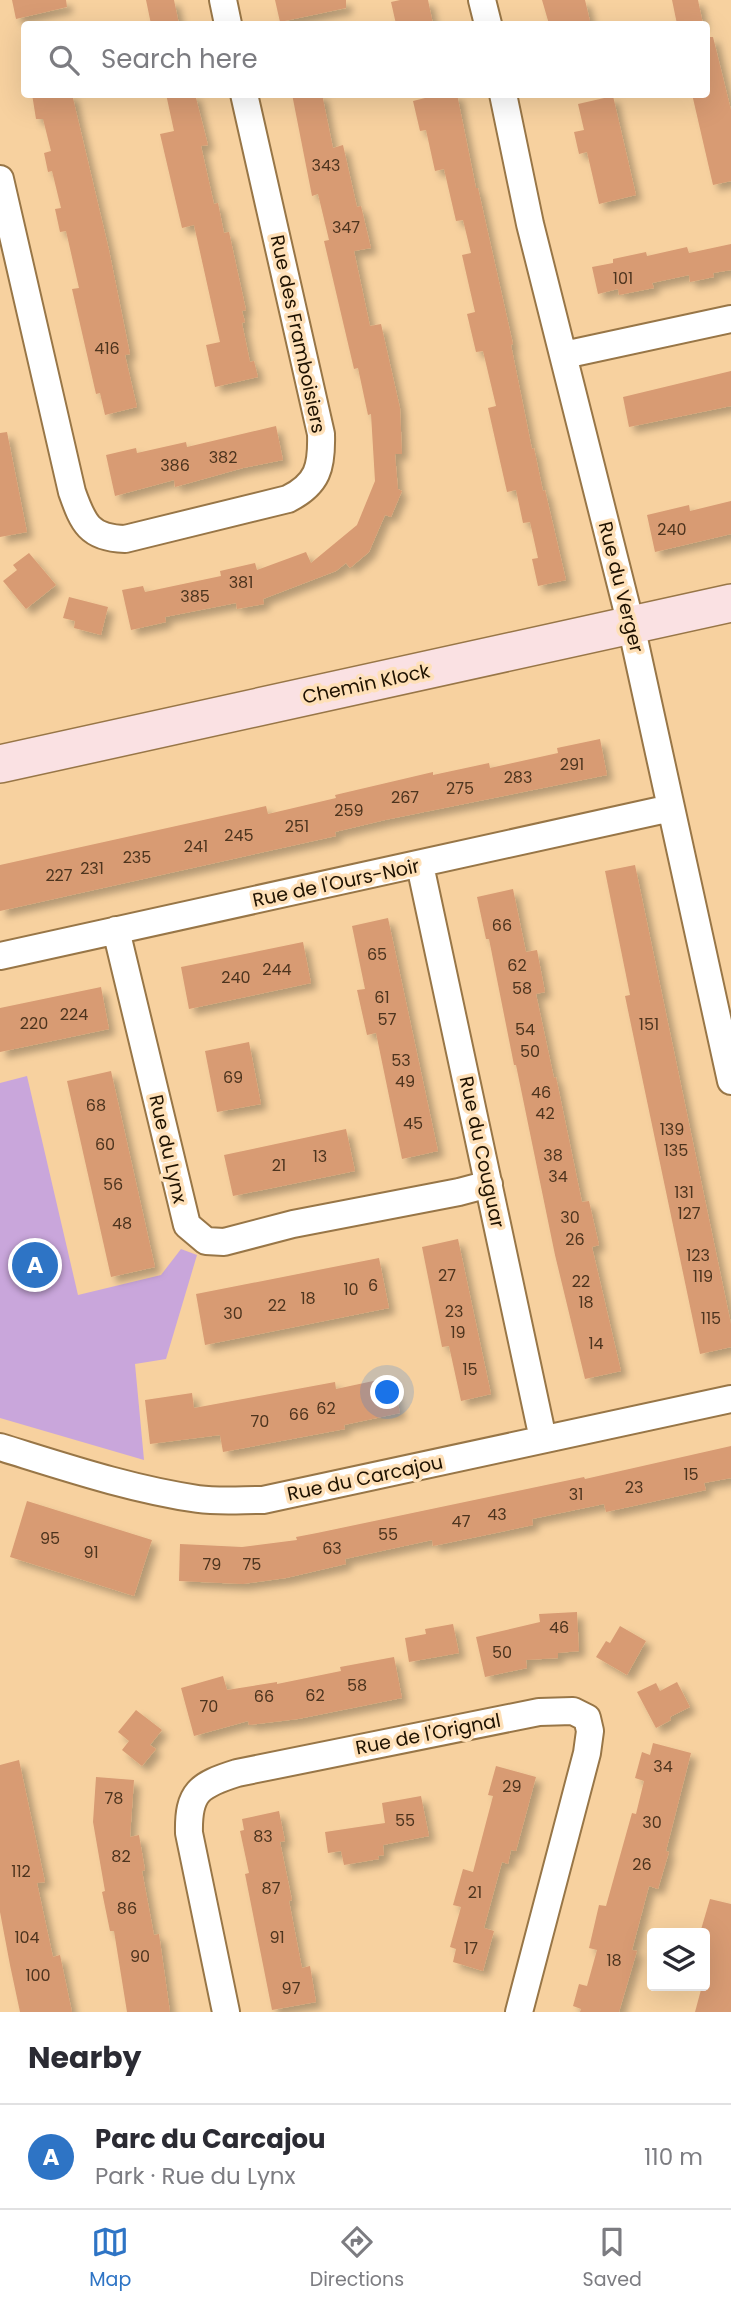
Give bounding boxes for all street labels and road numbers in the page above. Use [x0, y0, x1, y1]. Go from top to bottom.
street label: Rue des Framboisiers [264, 232, 332, 436]
street label: Rue du Verger [592, 519, 650, 655]
street label: Chemin Klock [300, 657, 432, 711]
street label: Rue de l'Ours-Noir [250, 852, 422, 914]
street label: Rue du Couguar [453, 1074, 511, 1230]
street label: Rue du Lynx [142, 1092, 194, 1206]
street label: Rue du Carcajou [285, 1448, 445, 1508]
street label: Rue de l'Orignal [353, 1707, 503, 1761]

